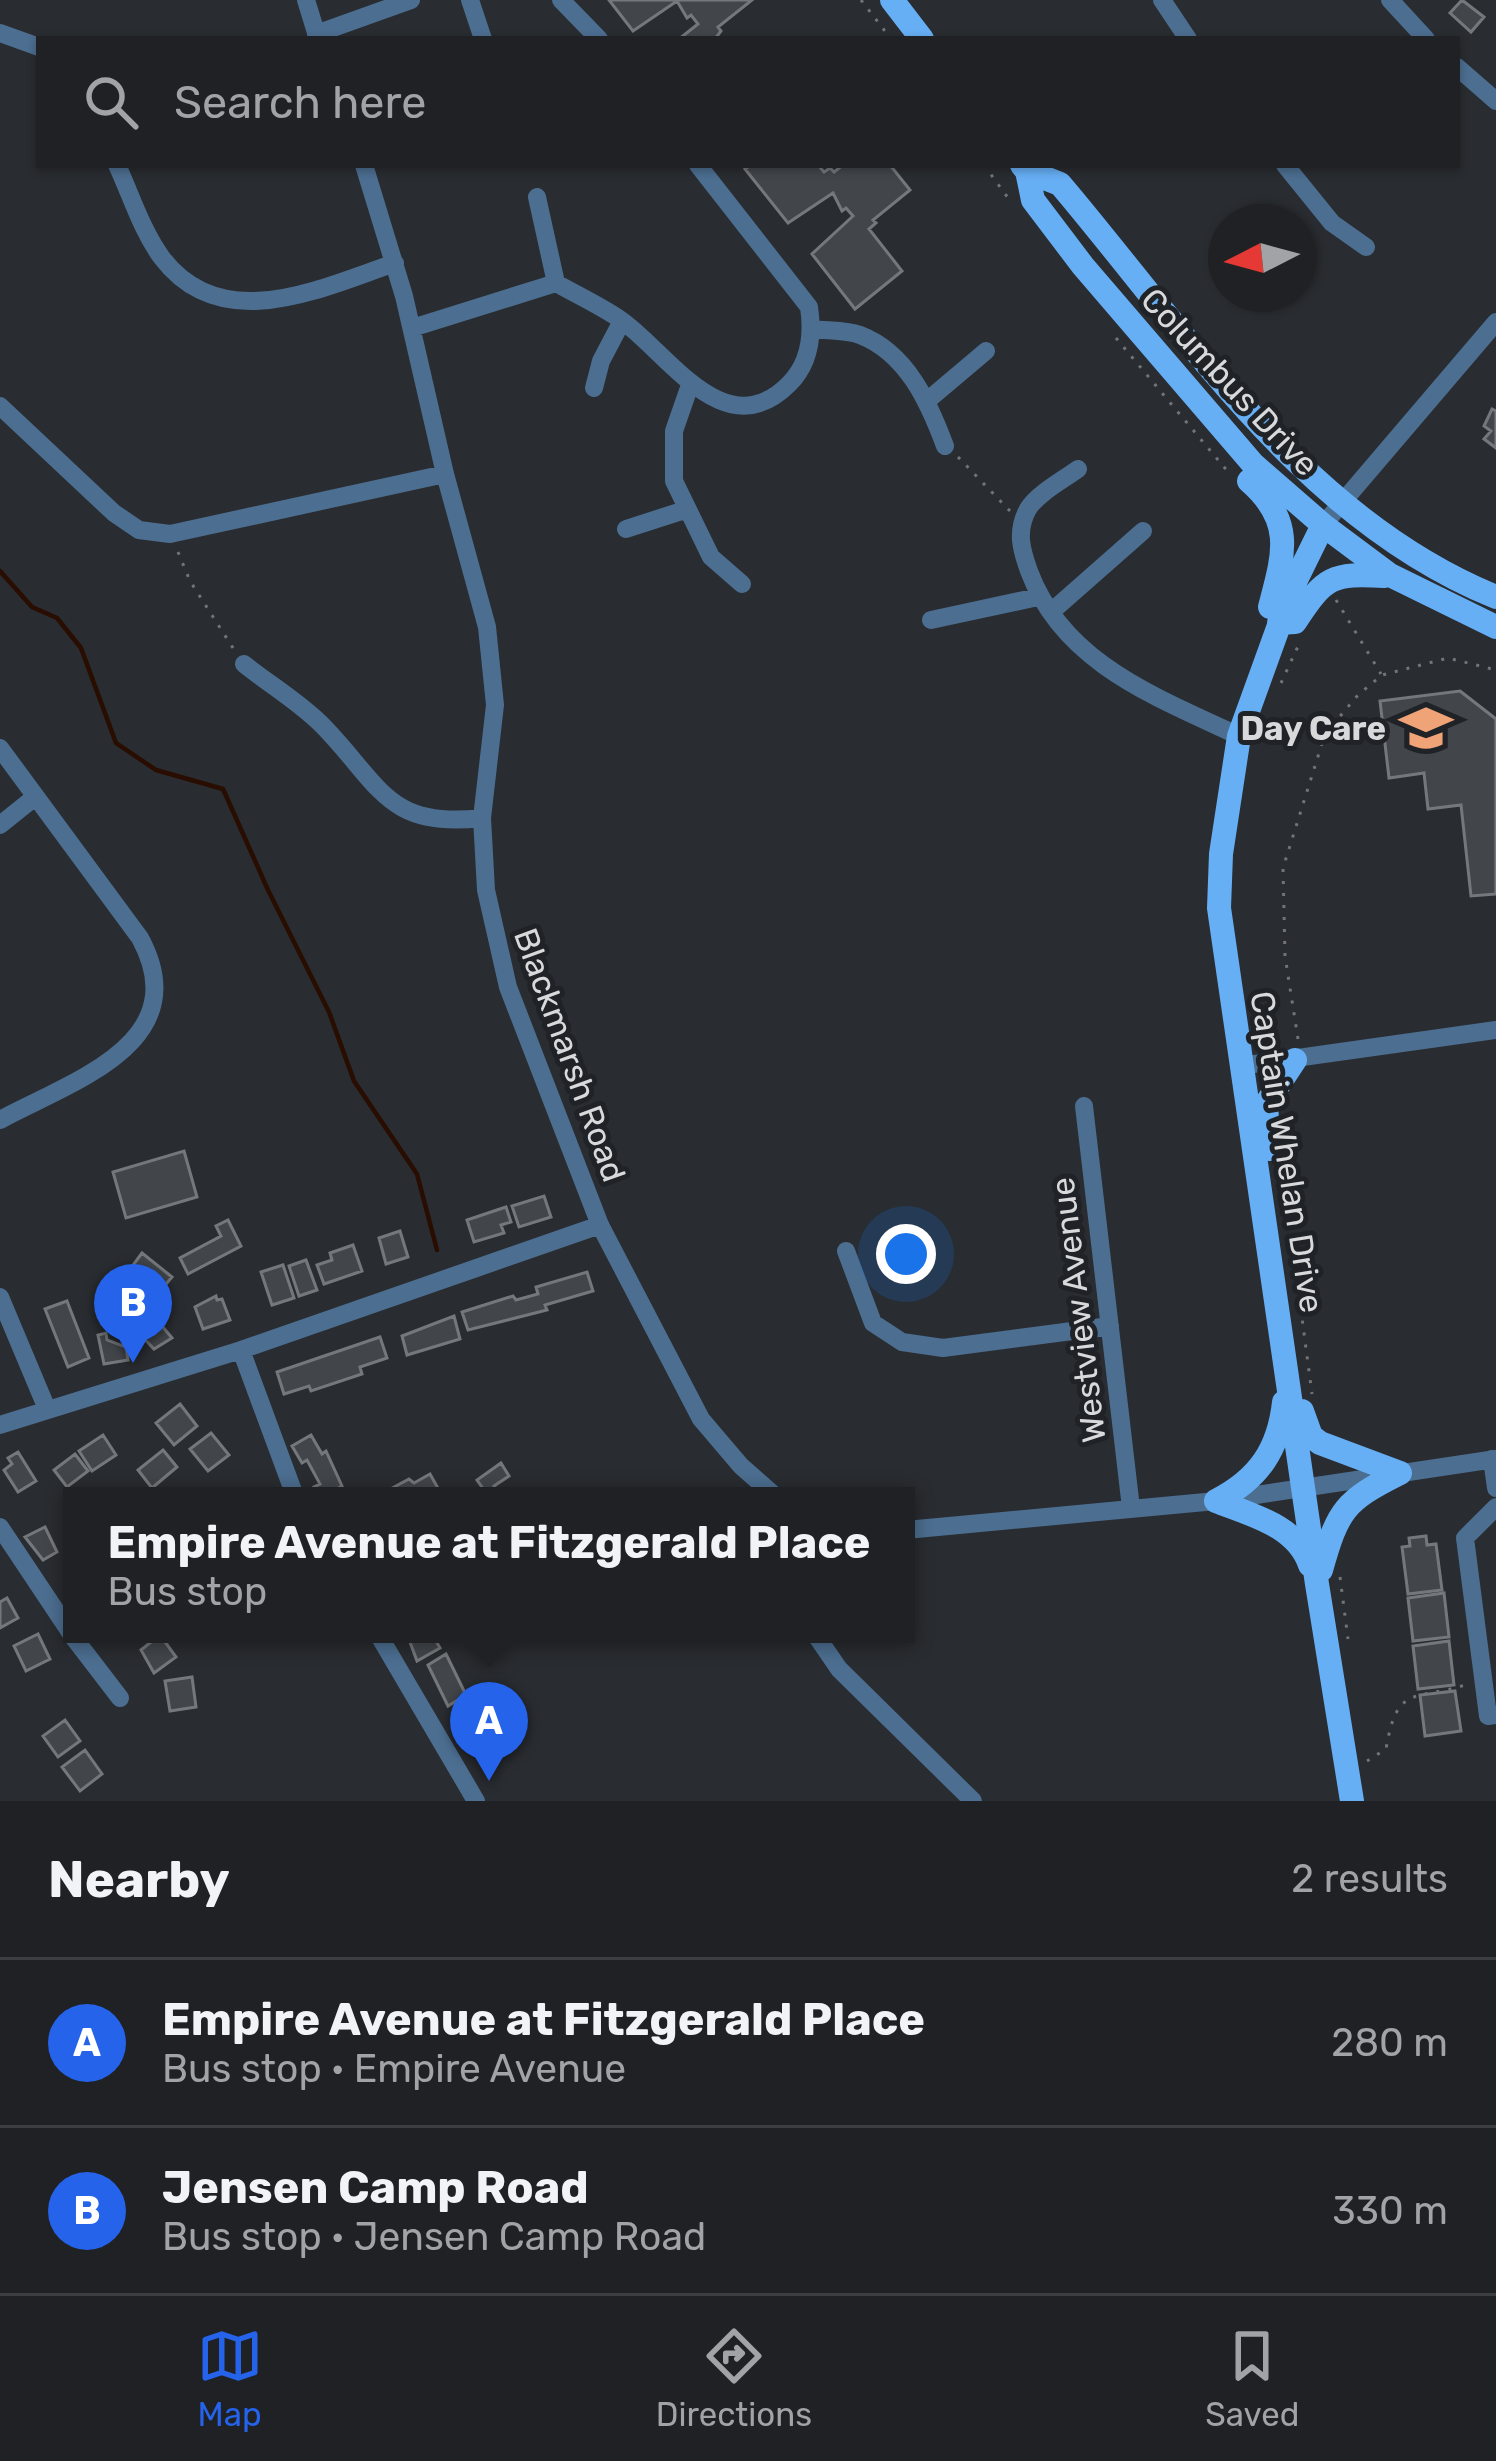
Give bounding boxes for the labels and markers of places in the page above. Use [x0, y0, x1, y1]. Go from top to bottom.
school or university icon: Day Care [1397, 699, 1455, 757]
place label: Day Care [1240, 709, 1386, 748]
pin: B [94, 1264, 172, 1363]
pin: A [450, 1682, 528, 1781]

